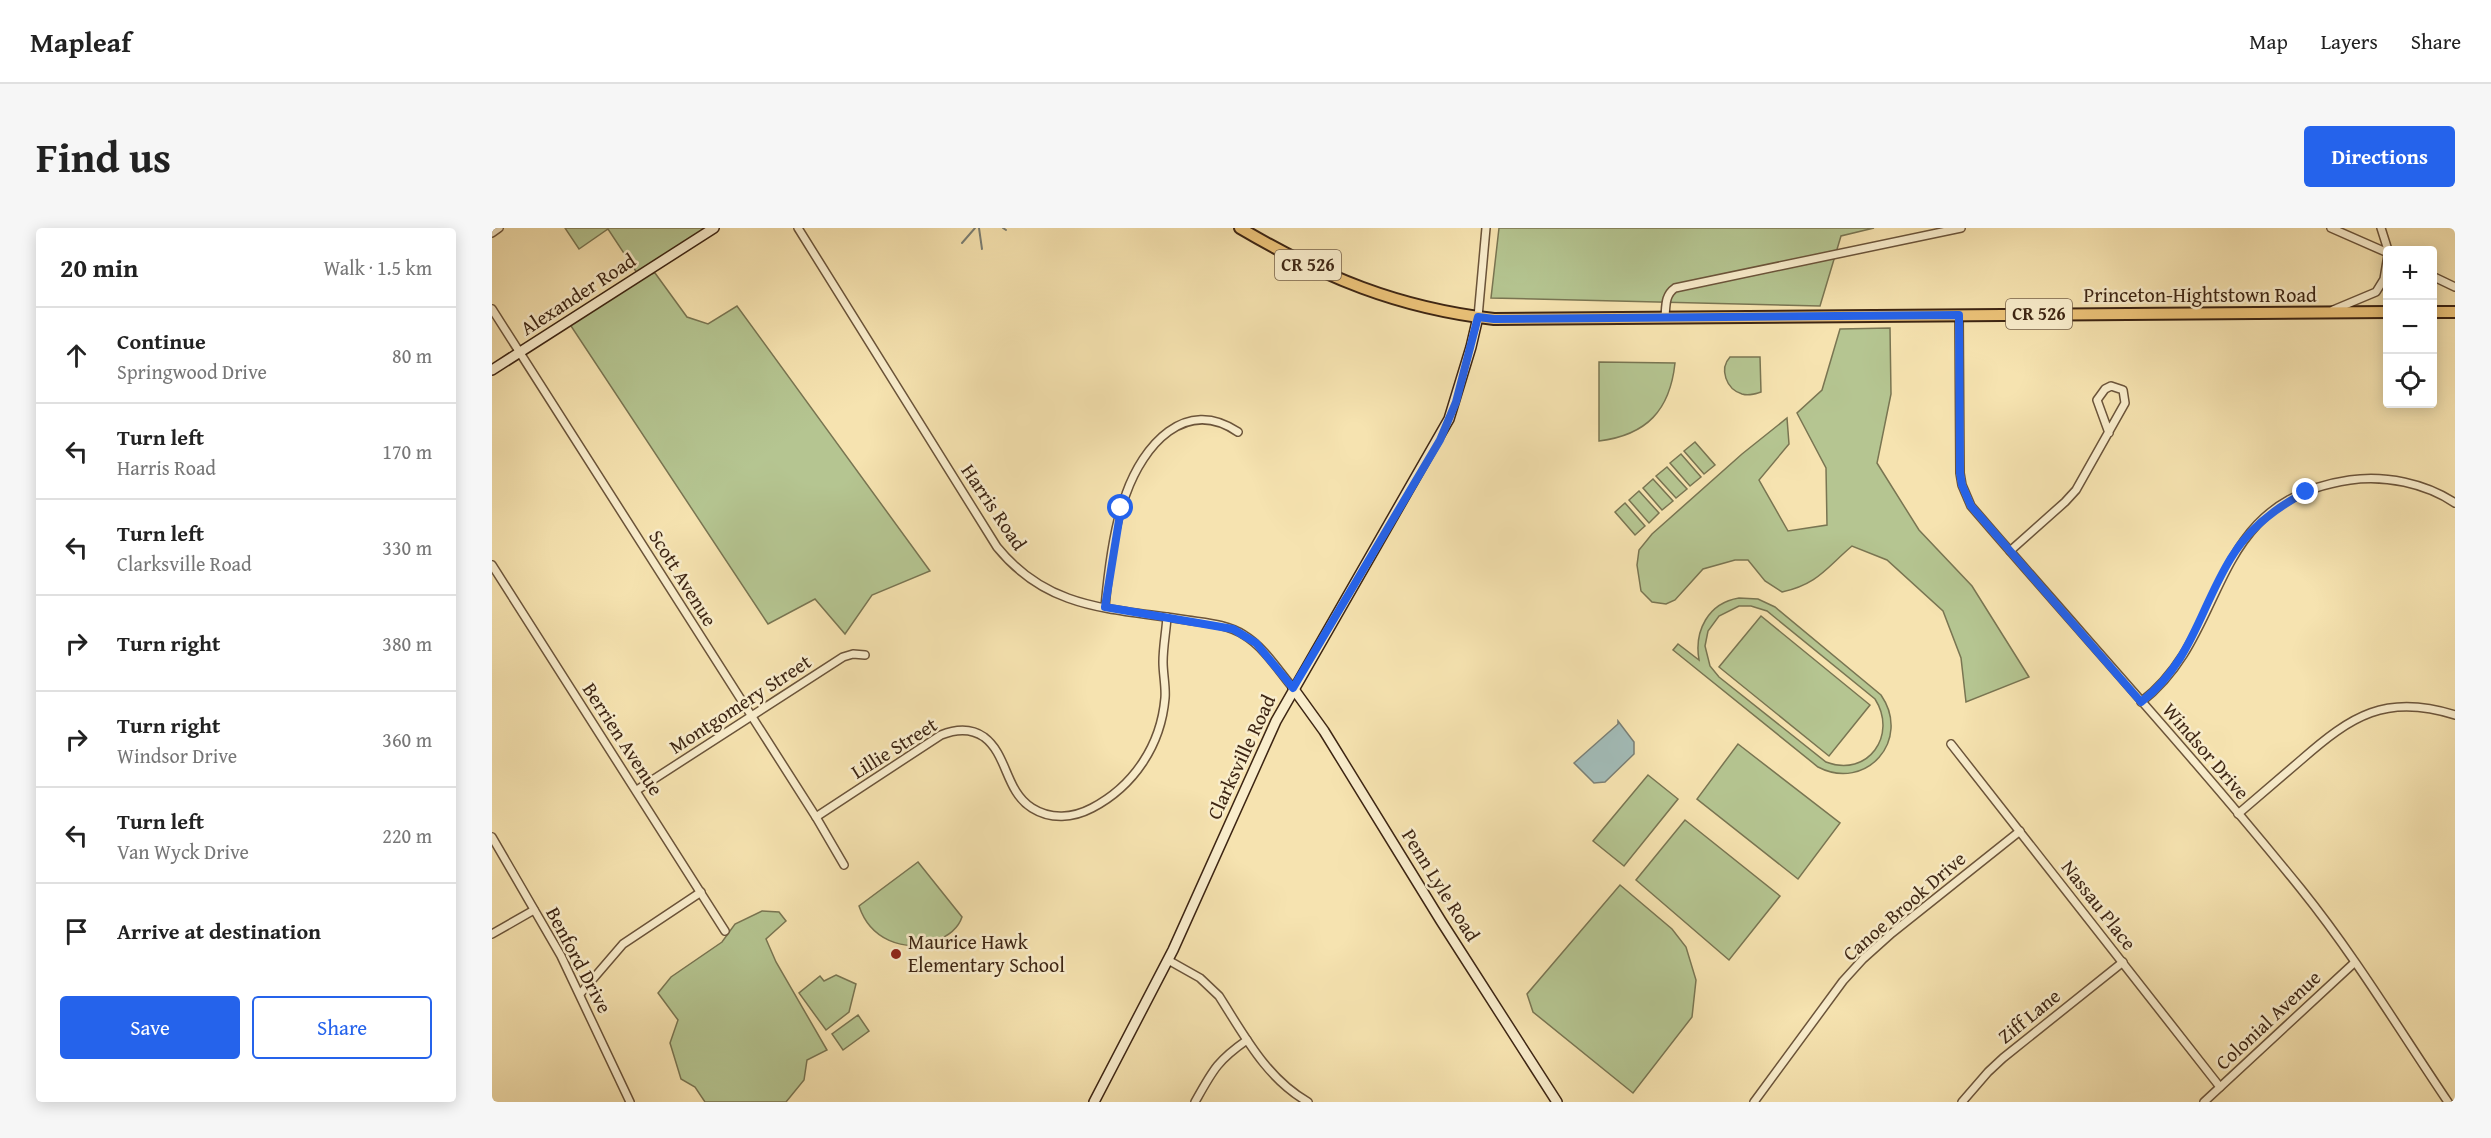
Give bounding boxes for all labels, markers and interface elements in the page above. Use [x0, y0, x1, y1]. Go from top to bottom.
text: Mapleaf [30, 21, 131, 62]
text: Map [2249, 26, 2288, 57]
text: Layers [2321, 26, 2378, 57]
text: Share [2411, 26, 2461, 57]
text: Find us [36, 126, 171, 187]
button: Directions [2304, 126, 2455, 187]
street label: Alexander Road [514, 245, 641, 342]
map controls [2383, 246, 2437, 408]
button: + [2383, 246, 2437, 300]
text: 20 min [60, 248, 138, 287]
road number: CR 526 [1275, 250, 1341, 280]
text: Walk · 1.5 km [323, 253, 432, 282]
street label: Princeton-Hightstown Road [2083, 280, 2317, 309]
road number: CR 526 [2006, 299, 2072, 329]
button: − [2383, 300, 2437, 354]
text: Continue [117, 325, 206, 357]
icon: ahead [60, 339, 93, 372]
text: 80 m [392, 341, 432, 370]
button: locate [2383, 354, 2437, 408]
text: Springwood Drive [117, 357, 267, 386]
text: Turn left [117, 421, 204, 453]
icon: left [60, 435, 93, 468]
text: 170 m [382, 437, 432, 466]
text: Harris Road [117, 453, 216, 482]
street label: Harris Road [955, 458, 1034, 556]
route end [2292, 478, 2318, 504]
route start [1107, 494, 1133, 520]
text: Turn left [117, 517, 204, 549]
street label: Scott Avenue [642, 524, 725, 632]
icon: left [60, 531, 93, 564]
text: 330 m [382, 533, 432, 562]
text: Clarksville Road [117, 549, 252, 578]
icon: right [60, 627, 93, 660]
text: Turn right [117, 627, 220, 659]
text: 380 m [382, 629, 432, 658]
street label: Montgomery Street [663, 647, 816, 760]
street label: Berrien Avenue [576, 677, 671, 801]
street label: Clarksville Road [1199, 689, 1282, 824]
street label: Windsor Drive [2156, 696, 2257, 806]
text: Turn right [117, 709, 220, 741]
street label: Lillie Street [845, 710, 942, 785]
icon: right [60, 723, 93, 756]
text: 360 m [382, 725, 432, 754]
text: Windsor Drive [117, 741, 237, 770]
text: Turn left [117, 805, 204, 837]
icon: left [60, 819, 93, 852]
text: 220 m [382, 821, 432, 850]
street label: Penn Lyle Road [1395, 823, 1488, 947]
text: Van Wyck Drive [117, 837, 249, 866]
street label: Canoe Brook Drive [1836, 844, 1972, 967]
street label: Nassau Place [2055, 854, 2144, 956]
street label: Benford Drive [539, 901, 620, 1018]
icon: arrive [60, 915, 93, 948]
text: Arrive at destination [117, 915, 321, 947]
place label: Maurice Hawk Elementary School [908, 927, 1065, 979]
marker: Maurice Hawk Elementary School [889, 947, 903, 961]
street label: Colonial Avenue [2209, 963, 2327, 1076]
street label: Ziff Lane [1991, 981, 2066, 1050]
button: Save [60, 996, 240, 1059]
button: Share [252, 996, 432, 1059]

